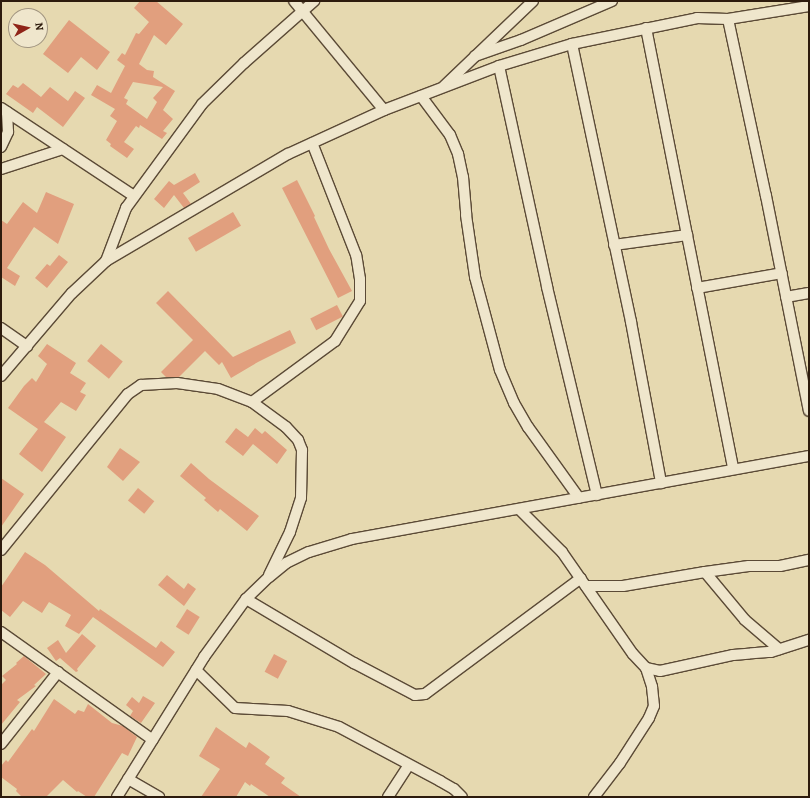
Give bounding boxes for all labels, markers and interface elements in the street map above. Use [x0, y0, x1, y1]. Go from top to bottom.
north arrow [8, 8, 48, 48]
text: N [31, 21, 47, 31]

